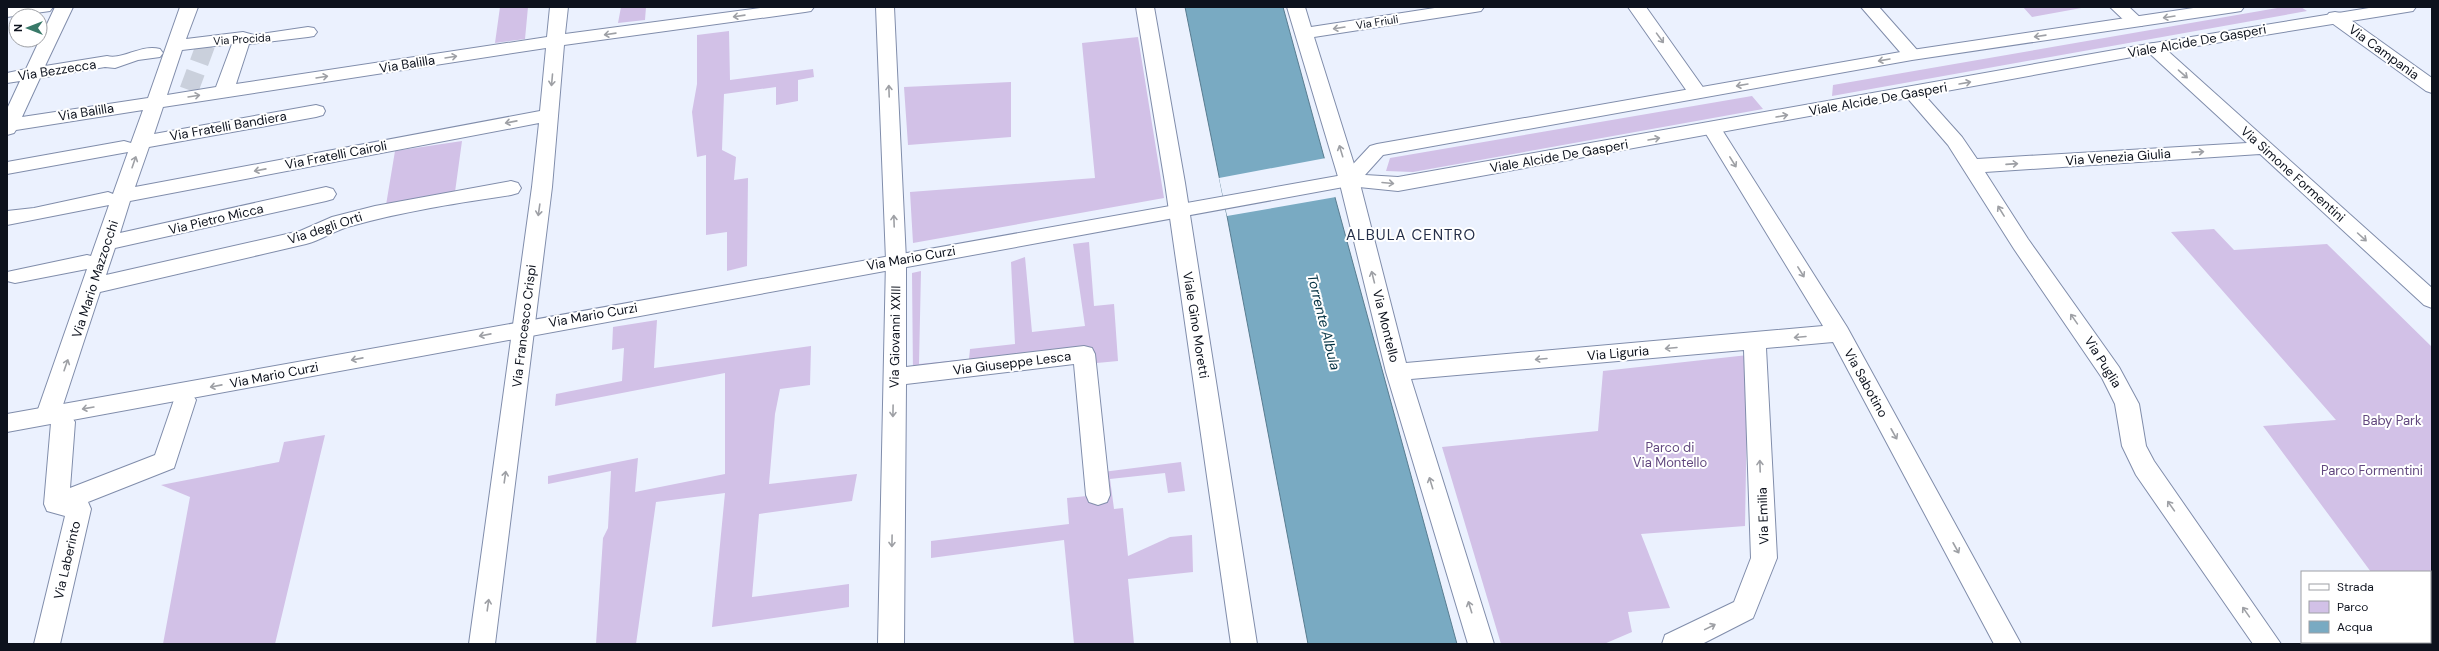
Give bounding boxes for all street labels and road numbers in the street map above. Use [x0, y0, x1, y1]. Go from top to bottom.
street label: Via Friuli [1355, 12, 1399, 32]
street label: Viale Alcide De Gasperi [2126, 20, 2268, 62]
street label: Via Campania [2345, 21, 2423, 83]
street label: Via Procida [213, 30, 271, 48]
street label: Via Balilla [378, 51, 436, 77]
street label: Via Bezzecca [17, 55, 97, 85]
street label: Viale Alcide De Gasperi [1807, 78, 1949, 120]
street label: Via Balilla [57, 99, 115, 125]
street label: Via Fratelli Bandiera [168, 107, 288, 145]
street label: Via Simone Formentini [2237, 123, 2349, 225]
street label: Viale Alcide De Gasperi [1488, 135, 1630, 177]
street label: Via Fratelli Cairoli [284, 137, 388, 173]
street label: Via Venezia Giulia [2065, 145, 2171, 169]
street label: Via Pietro Micca [167, 200, 265, 238]
street label: Via degli Orti [285, 208, 365, 248]
street label: Via Mario Mazzocchi [68, 218, 122, 340]
street label: Via Mario Curzi [865, 242, 957, 274]
street label: Via Francesco Crispi [508, 264, 540, 388]
street label: Viale Gino Moretti [1179, 270, 1213, 380]
street label: Via Giovanni XXIII [886, 286, 904, 388]
street label: Via Montello [1369, 288, 1403, 364]
street label: Via Mario Curzi [547, 299, 639, 331]
street label: Via Puglia [2081, 333, 2125, 391]
street label: Via Liguria [1586, 342, 1650, 364]
street label: Via Sabotino [1840, 346, 1892, 421]
street label: Via Giuseppe Lesca [952, 347, 1072, 379]
street label: Via Mario Curzi [228, 358, 320, 392]
street label: Via Emilia [1754, 487, 1772, 545]
street label: Via Laberinto [50, 519, 84, 601]

